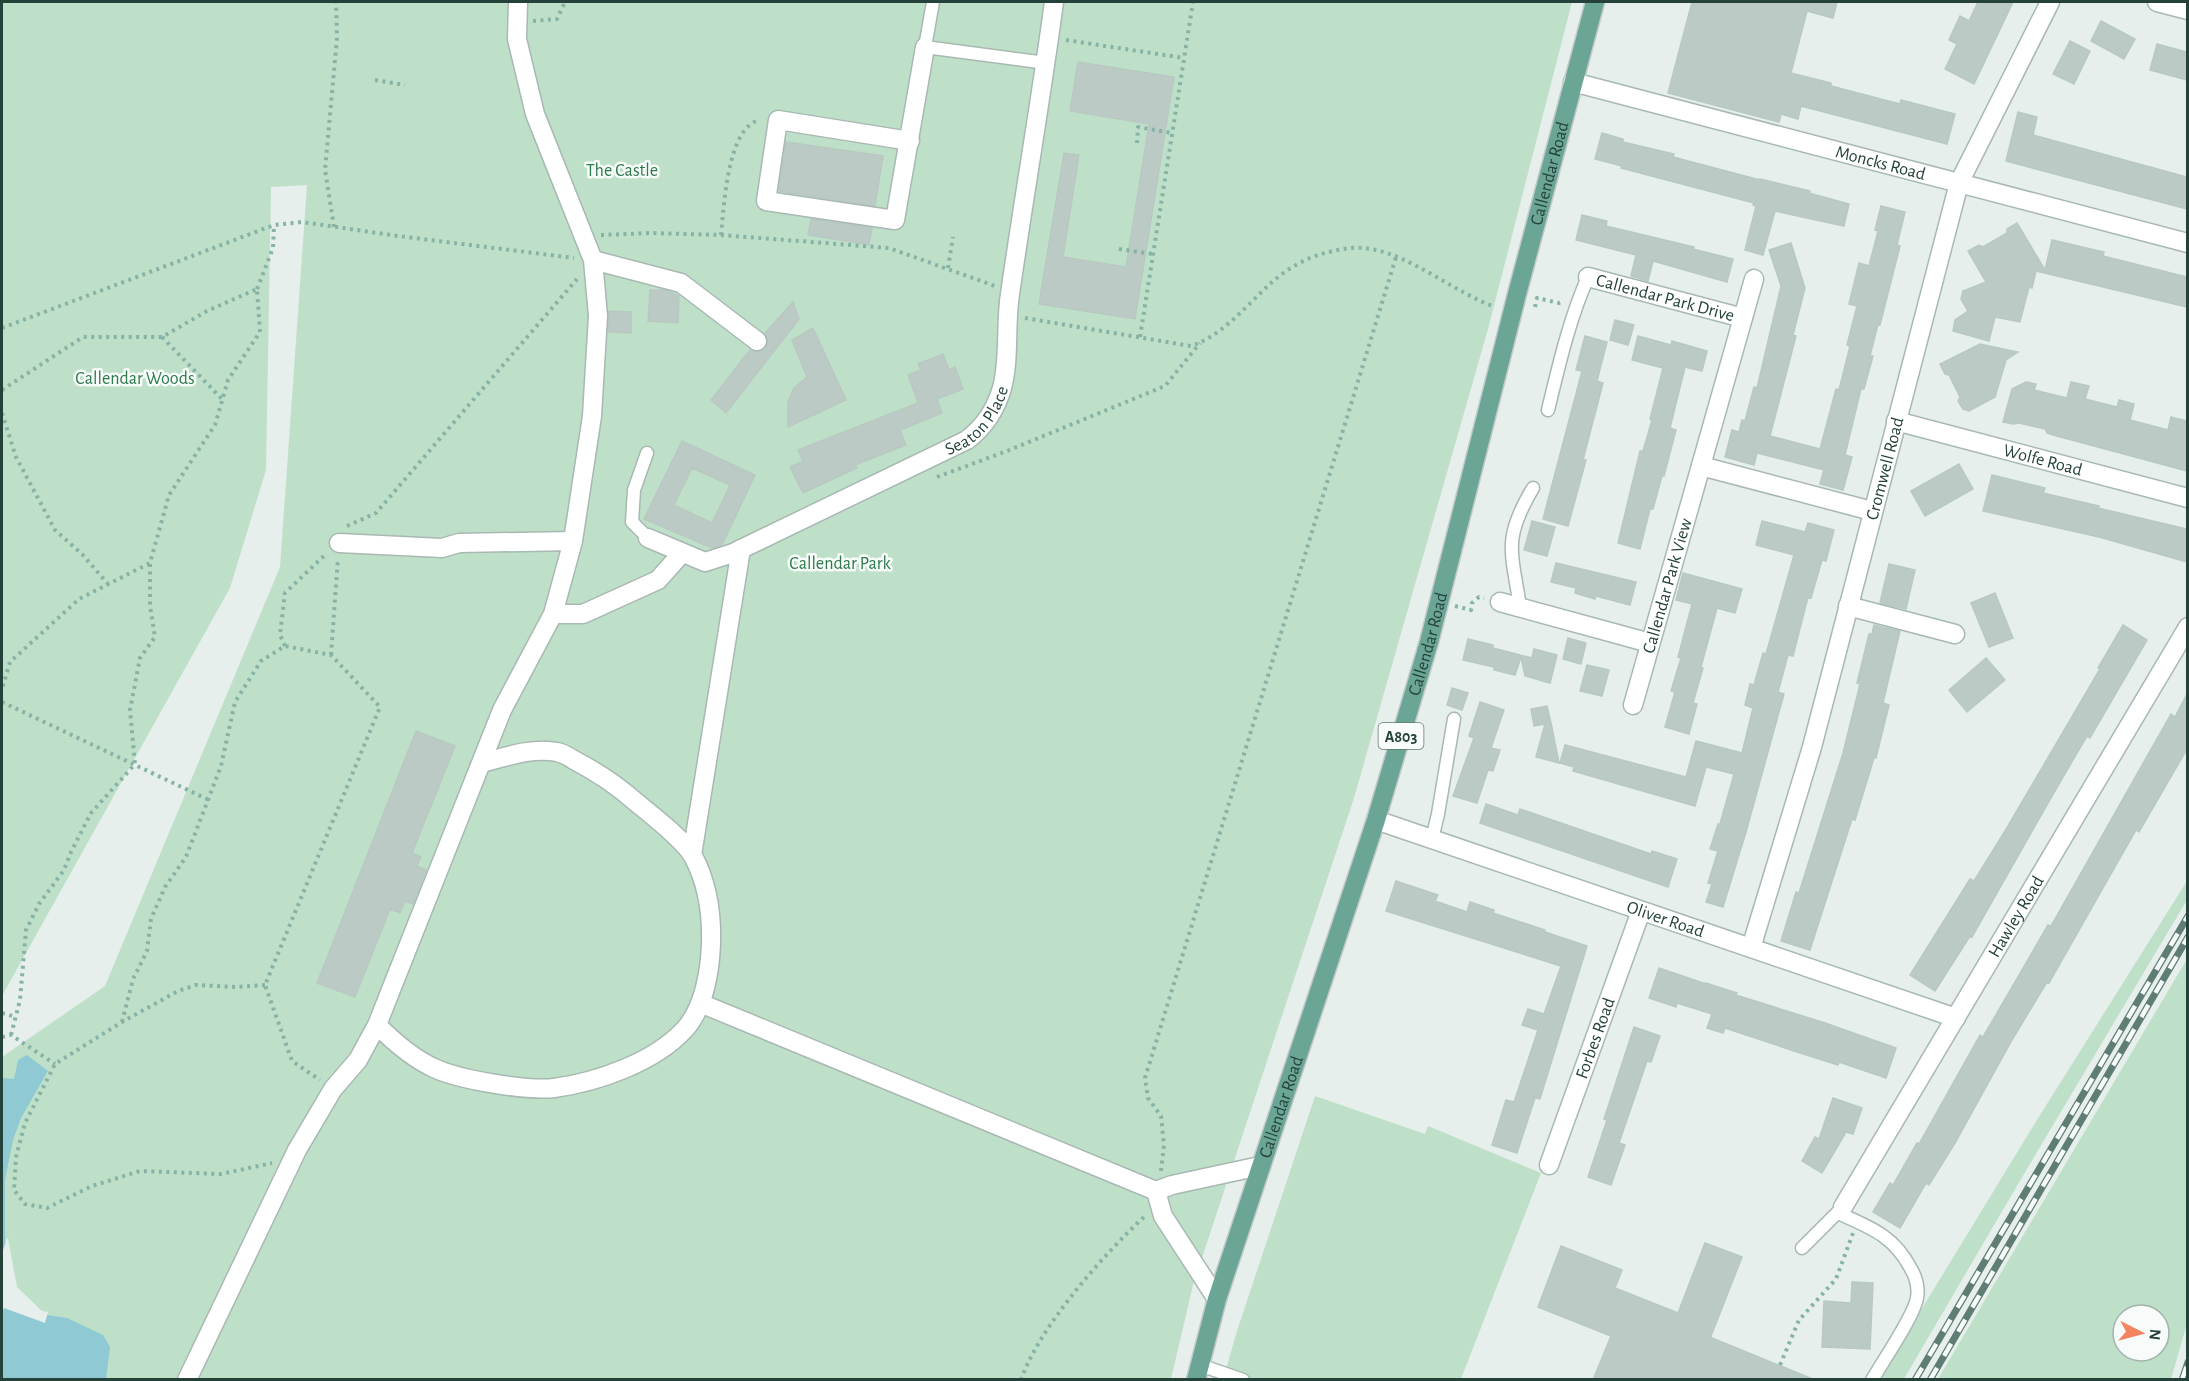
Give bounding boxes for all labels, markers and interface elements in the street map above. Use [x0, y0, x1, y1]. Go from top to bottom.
street label: Callendar Road [1528, 120, 1573, 227]
street label: Moncks Road [1833, 143, 1927, 184]
park label: The Castle [586, 162, 658, 180]
street label: Callendar Park Drive [1594, 272, 1736, 325]
park label: Callendar Woods [75, 370, 195, 388]
street label: Seaton Place [942, 384, 1012, 459]
street label: Cromwell Road [1864, 415, 1908, 522]
street label: Wolfe Road [2001, 442, 2084, 480]
street label: Callendar Park View [1640, 516, 1696, 656]
park label: Callendar Park [789, 555, 892, 573]
street label: Callendar Road [1406, 591, 1451, 698]
road number: A803 [1378, 723, 1424, 749]
street label: Hawley Road [1986, 873, 2048, 961]
street label: Oliver Road [1624, 898, 1706, 941]
street label: Forbes Road [1573, 996, 1619, 1081]
street label: Callendar Road [1256, 1054, 1307, 1161]
north arrow [2111, 1303, 2171, 1363]
text: N [2146, 1328, 2163, 1341]

